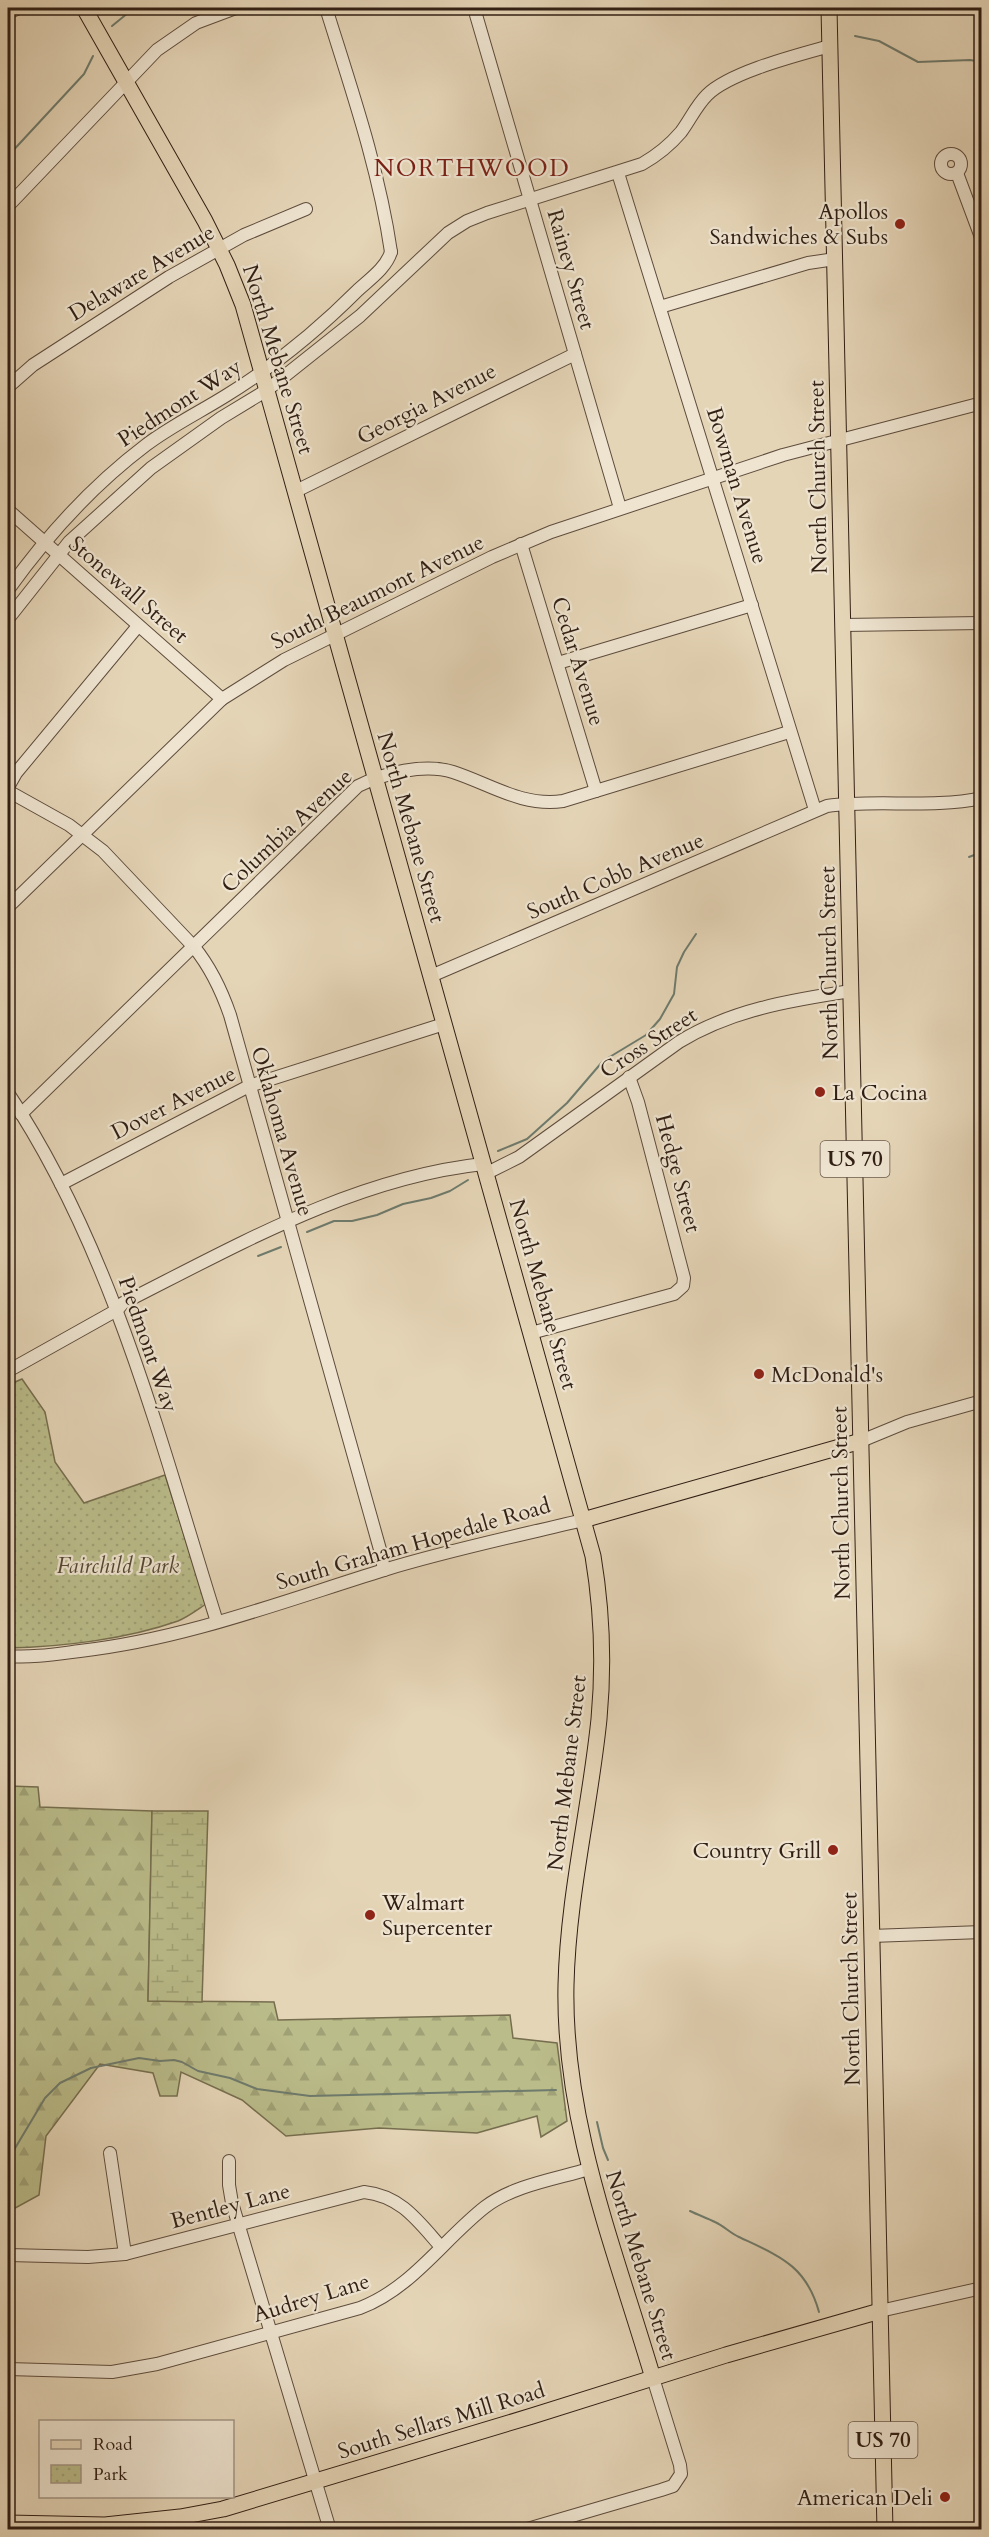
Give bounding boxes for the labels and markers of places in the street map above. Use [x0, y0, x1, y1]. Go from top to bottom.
place label: Apollos Sandwiches & Subs [710, 197, 888, 252]
marker: Apollos Sandwiches & Subs [893, 217, 907, 231]
place label: La Cocina [832, 1078, 928, 1108]
marker: La Cocina [813, 1085, 827, 1099]
place label: McDonald's [771, 1360, 883, 1390]
marker: McDonald's [752, 1367, 766, 1381]
place label: Country Grill [692, 1836, 821, 1866]
marker: Country Grill [826, 1843, 840, 1857]
place label: Walmart Supercenter [381, 1888, 493, 1943]
marker: Walmart Supercenter [363, 1908, 377, 1922]
place label: American Deli [797, 2483, 933, 2513]
marker: American Deli [938, 2490, 952, 2504]

